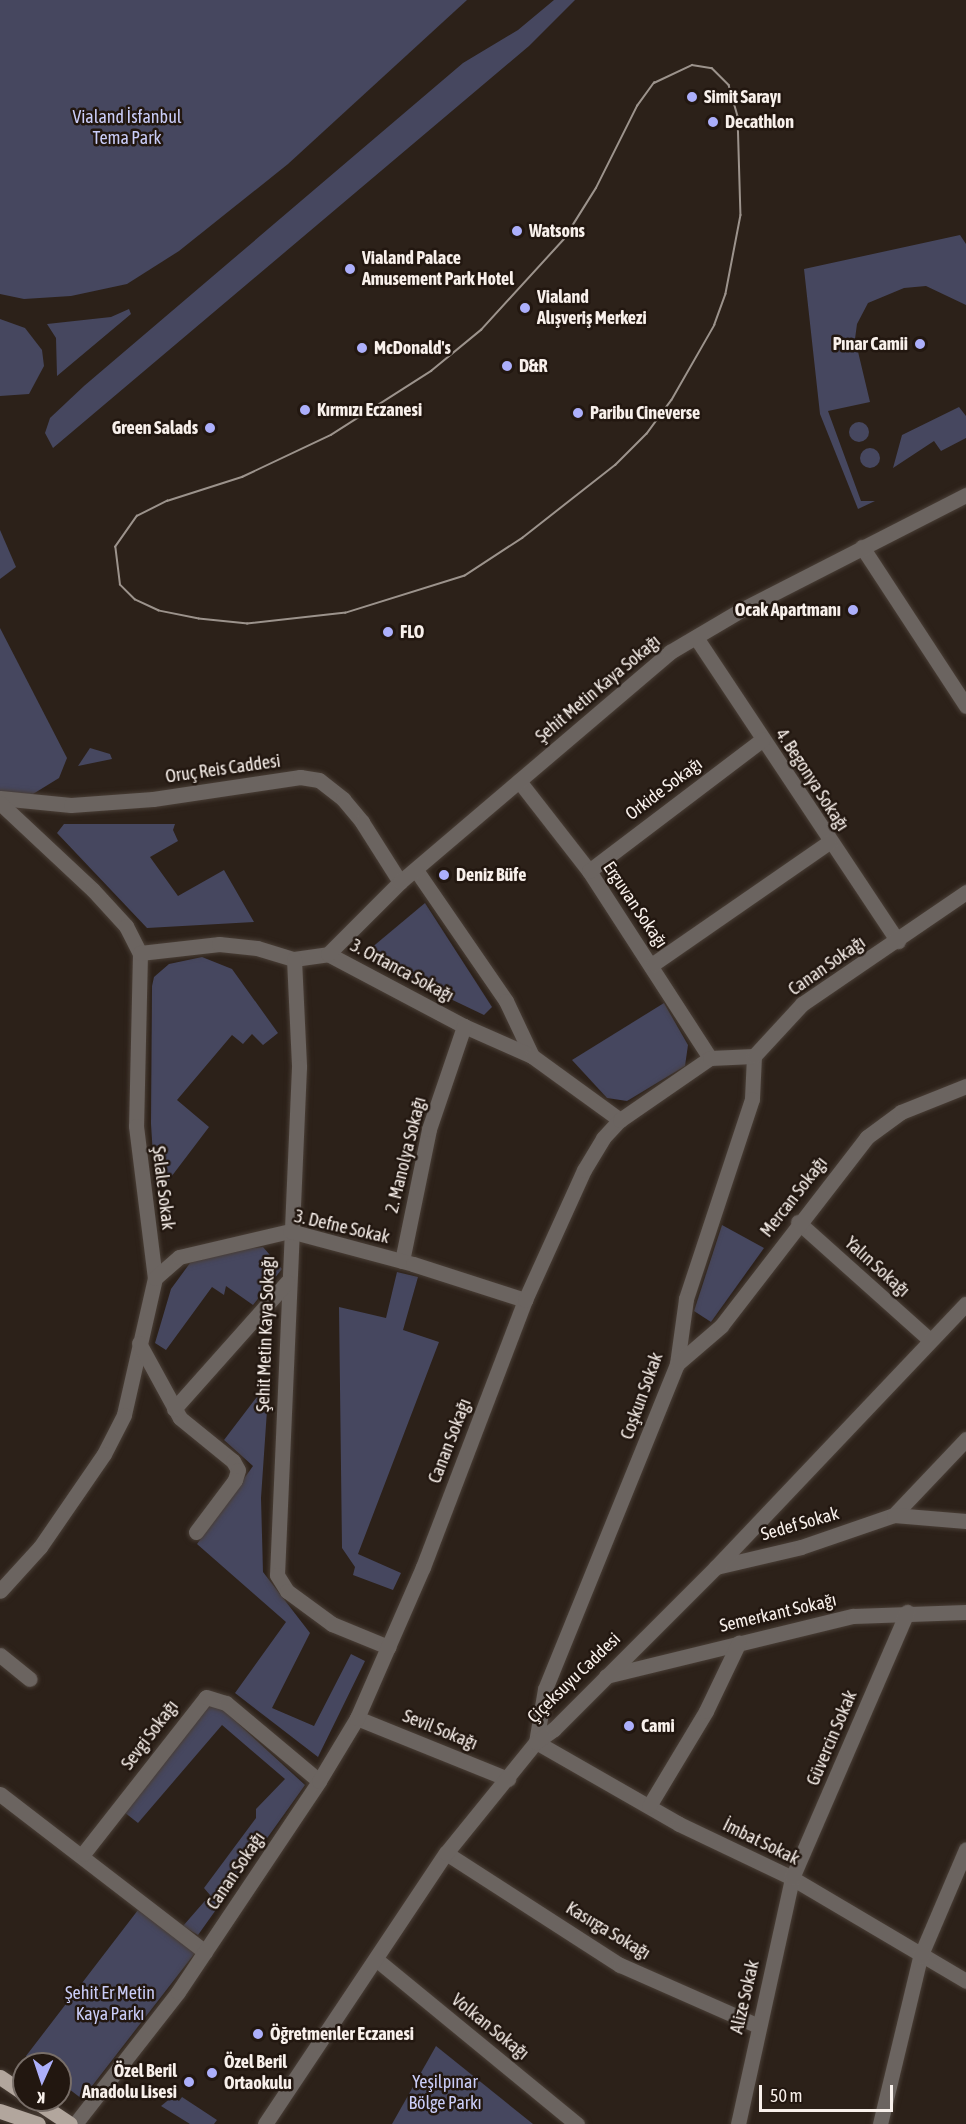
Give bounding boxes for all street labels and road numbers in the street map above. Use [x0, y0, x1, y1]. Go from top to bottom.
street label: Şehit Metin Kaya Sokağı [531, 631, 665, 747]
street label: 4. Begonya Sokağı [771, 725, 853, 835]
street label: Oruç Reis Caddesi [164, 750, 282, 788]
street label: Orkide Sokağı [621, 753, 707, 825]
street label: Erguvan Sokağı [598, 858, 672, 952]
street label: Canan Sokağı [784, 932, 870, 1000]
street label: 3. Ortanca Sokağı [347, 935, 457, 1007]
street label: 2. Manolya Sokağı [381, 1095, 431, 1215]
street label: Şelale Sokak [147, 1145, 179, 1231]
street label: Mercan Sokağı [756, 1153, 832, 1241]
street label: 3. Defne Sokak [292, 1206, 392, 1248]
street label: Yalın Sokağı [840, 1232, 914, 1302]
street label: Şehit Metin Kaya Sokağı [252, 1256, 280, 1412]
street label: Coşkun Sokak [616, 1350, 668, 1442]
street label: Canan Sokağı [424, 1396, 476, 1486]
street label: Sedef Sokak [759, 1503, 841, 1545]
street label: Semerkant Sokağı [718, 1589, 838, 1637]
street label: Çiçeksuyu Caddesi [523, 1628, 625, 1728]
street label: Güvercin Sokak [802, 1687, 862, 1789]
street label: Sevgi Sokağı [117, 1696, 183, 1774]
street label: Sevil Sokağı [400, 1705, 480, 1755]
street label: İmbat Sokak [719, 1814, 803, 1870]
street label: Canan Sokağı [202, 1828, 270, 1914]
street label: Kasırga Sokağı [562, 1897, 654, 1965]
street label: Alize Sokak [726, 1958, 764, 2036]
street label: Volkan Sokağı [447, 1989, 533, 2065]

